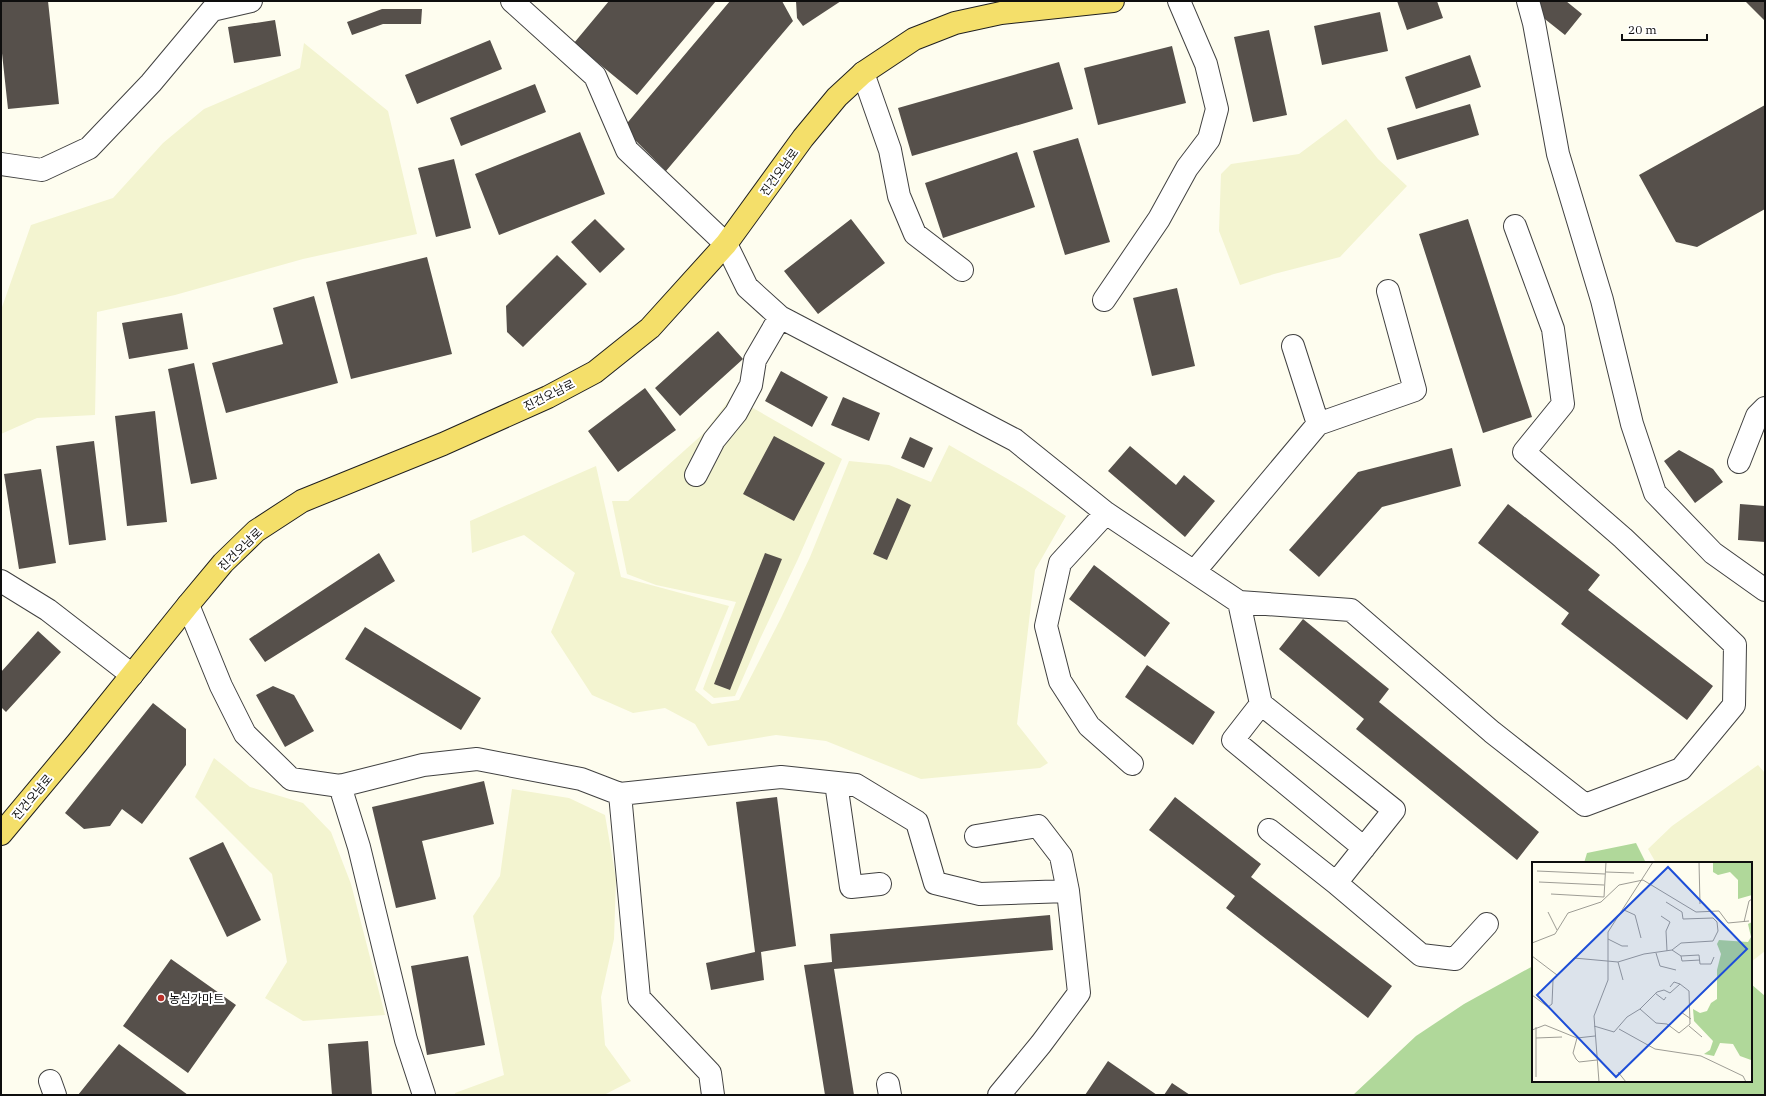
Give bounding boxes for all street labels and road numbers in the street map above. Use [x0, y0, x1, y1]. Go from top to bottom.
street label: 진건오남로 [757, 145, 801, 199]
street label: 진건오남로 [521, 376, 577, 414]
street label: 진건오남로 [215, 524, 265, 574]
street label: 진건오남로 [9, 771, 55, 823]

